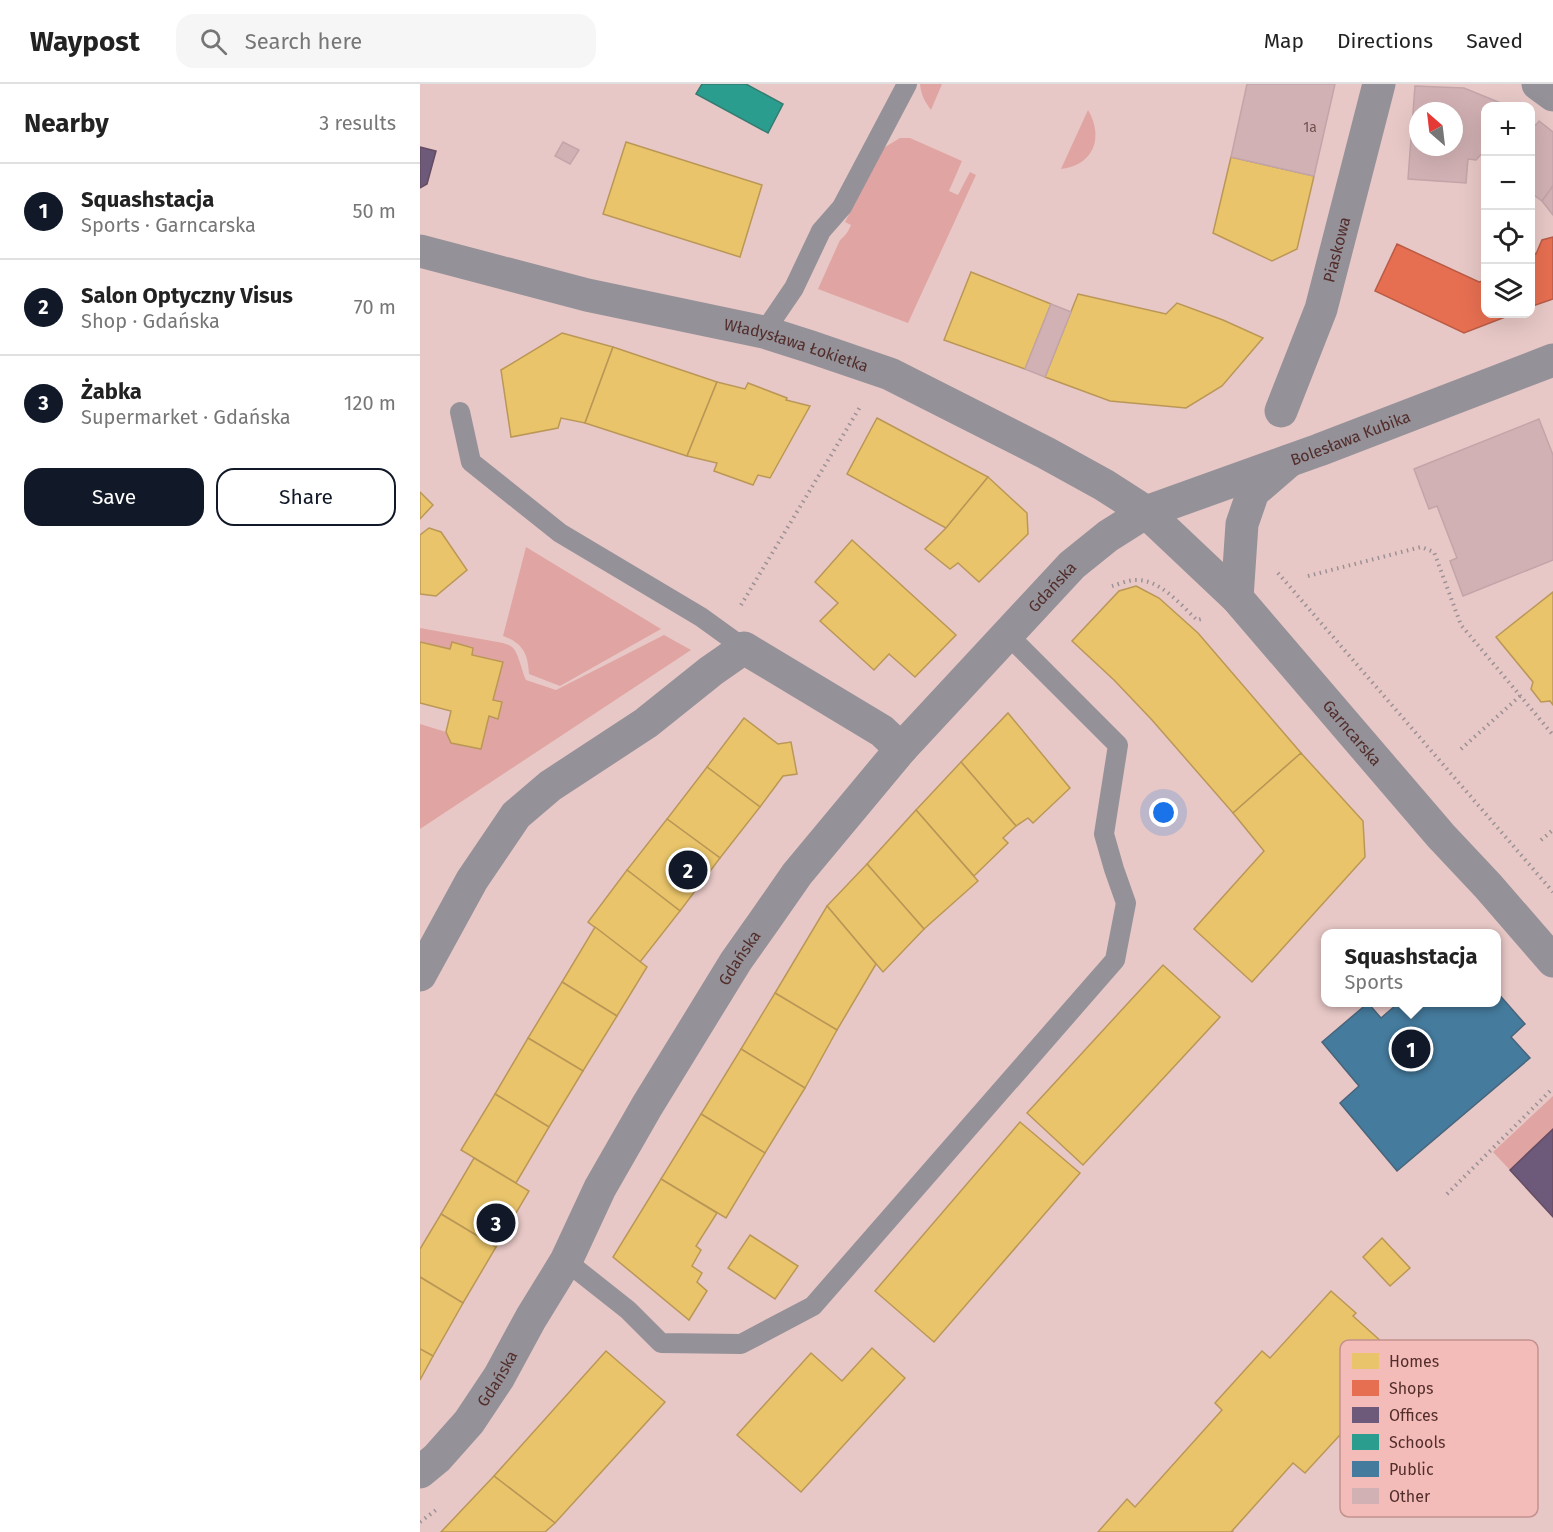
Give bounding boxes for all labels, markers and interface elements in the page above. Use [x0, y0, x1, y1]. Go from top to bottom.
search box [176, 14, 596, 68]
text: Waypost [30, 25, 140, 58]
icon: search [197, 25, 230, 58]
text: Search here [245, 28, 362, 55]
text: Map [1264, 28, 1304, 54]
text: Directions [1337, 28, 1433, 54]
text: Saved [1466, 28, 1523, 54]
north arrow [1409, 102, 1463, 156]
map controls [1481, 102, 1535, 318]
button: + [1481, 102, 1535, 156]
text: Nearby [24, 108, 109, 139]
text: 3 results [319, 111, 396, 135]
house number: 1a [1303, 119, 1317, 136]
button: − [1481, 156, 1535, 210]
text: Squashstacja [81, 186, 214, 213]
text: 1 [39, 199, 48, 223]
text: 50 m [352, 199, 396, 223]
button: locate [1481, 210, 1535, 264]
text: Sports · Garncarska [81, 213, 256, 237]
street label: Piaskowa [1319, 215, 1354, 284]
button: layers [1481, 264, 1535, 318]
text: Salon Optyczny Visus [81, 282, 293, 309]
text: 2 [38, 295, 49, 319]
text: 70 m [354, 295, 396, 319]
text: Shop · Gdańska [81, 309, 220, 333]
street label: Władysława Łokietka [722, 314, 871, 375]
text: Żabka [81, 378, 142, 405]
text: 3 [38, 391, 49, 415]
text: 120 m [344, 391, 396, 415]
text: Supermarket · Gdańska [81, 405, 291, 429]
street label: Bolesława Kubika [1288, 406, 1413, 469]
button: Save [24, 468, 204, 526]
button: Share [216, 468, 396, 526]
street label: Gdańska [1024, 557, 1080, 616]
street label: Garncarska [1319, 696, 1386, 770]
your location [1149, 798, 1178, 827]
pin: 2 [668, 848, 708, 892]
street label: Gdańska [714, 927, 764, 988]
popup [1321, 929, 1501, 1007]
text: Squashstacja [1344, 943, 1478, 970]
text: Sports [1344, 970, 1403, 994]
pin: 1 [1392, 1026, 1430, 1072]
pin: 3 [476, 1200, 516, 1246]
legend [1340, 1340, 1538, 1517]
street label: Gdańska [473, 1347, 521, 1410]
text: Homes [1389, 1352, 1439, 1371]
text: Shops [1389, 1379, 1433, 1398]
text: Offices [1389, 1406, 1438, 1425]
text: Schools [1389, 1433, 1446, 1452]
text: Public [1389, 1460, 1434, 1479]
text: Other [1389, 1487, 1431, 1506]

